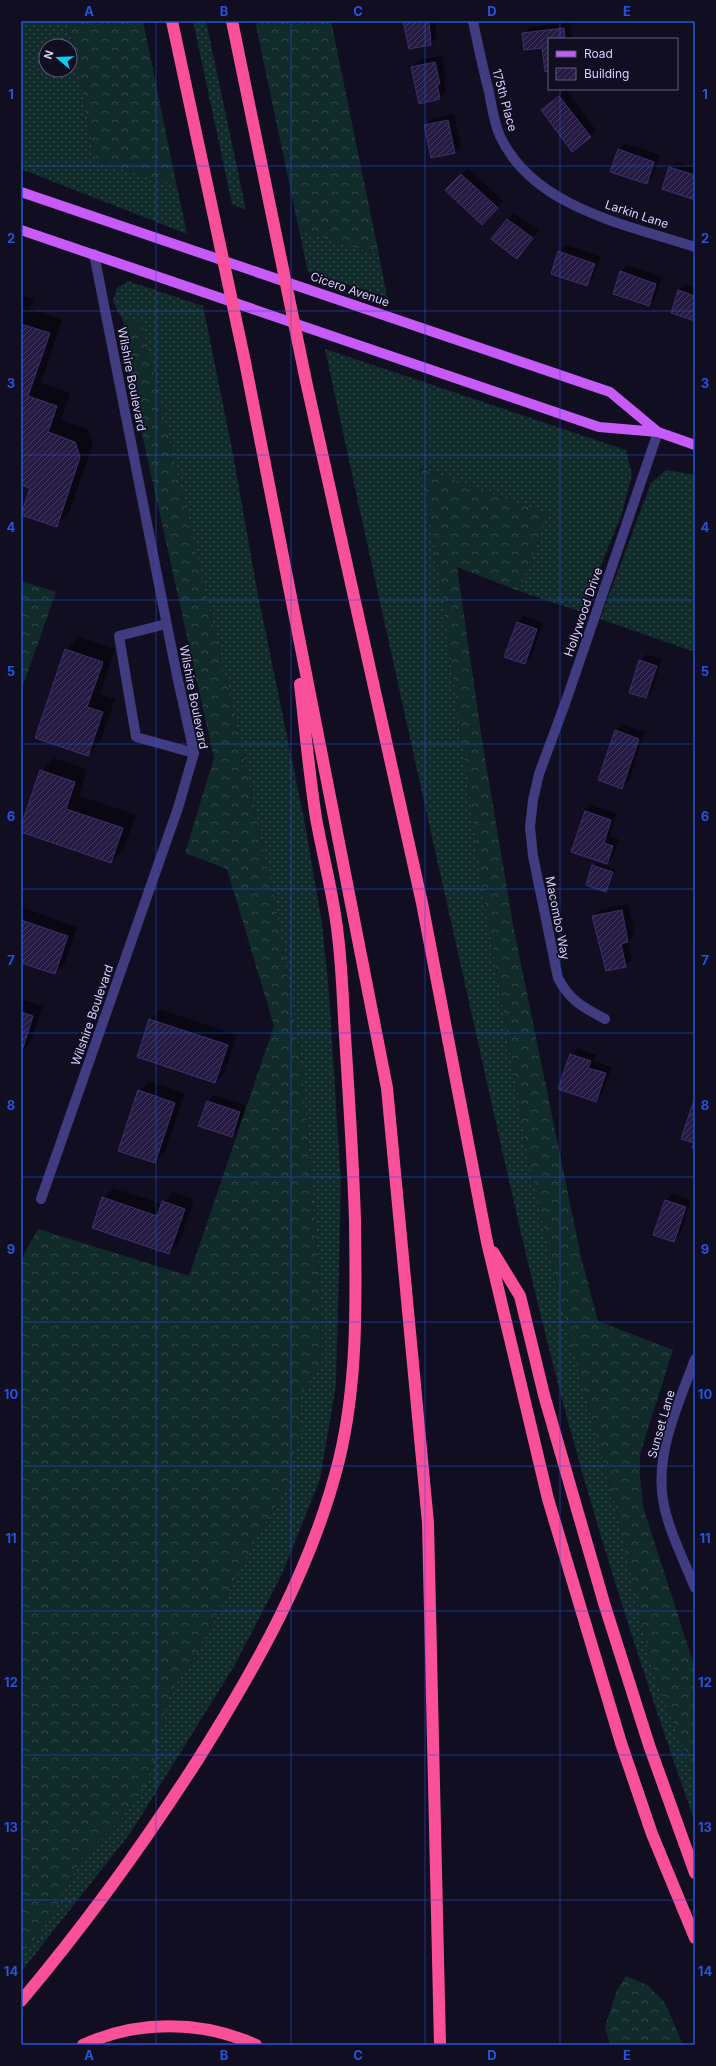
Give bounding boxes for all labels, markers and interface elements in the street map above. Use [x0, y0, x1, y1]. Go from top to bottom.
text: A [84, 3, 94, 19]
text: B [220, 3, 229, 19]
text: C [353, 3, 363, 19]
text: D [487, 3, 497, 19]
text: E [623, 3, 631, 19]
north arrow [38, 38, 78, 78]
legend [548, 38, 678, 90]
text: Road [584, 46, 613, 61]
text: N [41, 48, 57, 61]
text: Building [584, 66, 629, 81]
street label: 175th Place [489, 67, 521, 133]
text: 1 [8, 86, 14, 102]
text: 1 [702, 86, 708, 102]
street label: Larkin Lane [603, 197, 671, 231]
text: 2 [7, 230, 15, 246]
text: 2 [701, 230, 709, 246]
street label: Cicero Avenue [309, 268, 391, 310]
street label: Wilshire Boulevard [115, 326, 149, 432]
text: 3 [7, 375, 15, 391]
text: 3 [701, 375, 709, 391]
text: 4 [7, 519, 16, 535]
text: 4 [701, 519, 710, 535]
street label: Hollywood Drive [561, 565, 605, 659]
street label: Wilshire Boulevard [177, 644, 211, 750]
text: 5 [7, 663, 15, 679]
text: 5 [701, 663, 709, 679]
text: 6 [7, 808, 15, 824]
text: 6 [701, 808, 709, 824]
street label: Macombo Way [543, 875, 573, 961]
text: 7 [7, 952, 15, 968]
text: 7 [701, 952, 709, 968]
street label: Wilshire Boulevard [68, 963, 116, 1067]
text: 8 [7, 1097, 15, 1113]
text: 8 [701, 1097, 709, 1113]
text: 9 [7, 1241, 15, 1257]
text: 9 [701, 1241, 709, 1257]
text: 10 [4, 1386, 18, 1402]
text: 10 [698, 1386, 712, 1402]
street label: Sunset Lane [644, 1388, 678, 1460]
text: 11 [5, 1530, 17, 1546]
text: 11 [699, 1530, 711, 1546]
text: 12 [4, 1674, 18, 1690]
text: 12 [698, 1674, 712, 1690]
text: 13 [4, 1819, 18, 1835]
text: 13 [698, 1819, 712, 1835]
text: 14 [4, 1963, 18, 1979]
text: 14 [698, 1963, 712, 1979]
text: A [84, 2047, 94, 2063]
text: B [220, 2047, 229, 2063]
text: C [353, 2047, 363, 2063]
text: D [487, 2047, 497, 2063]
text: E [623, 2047, 631, 2063]

